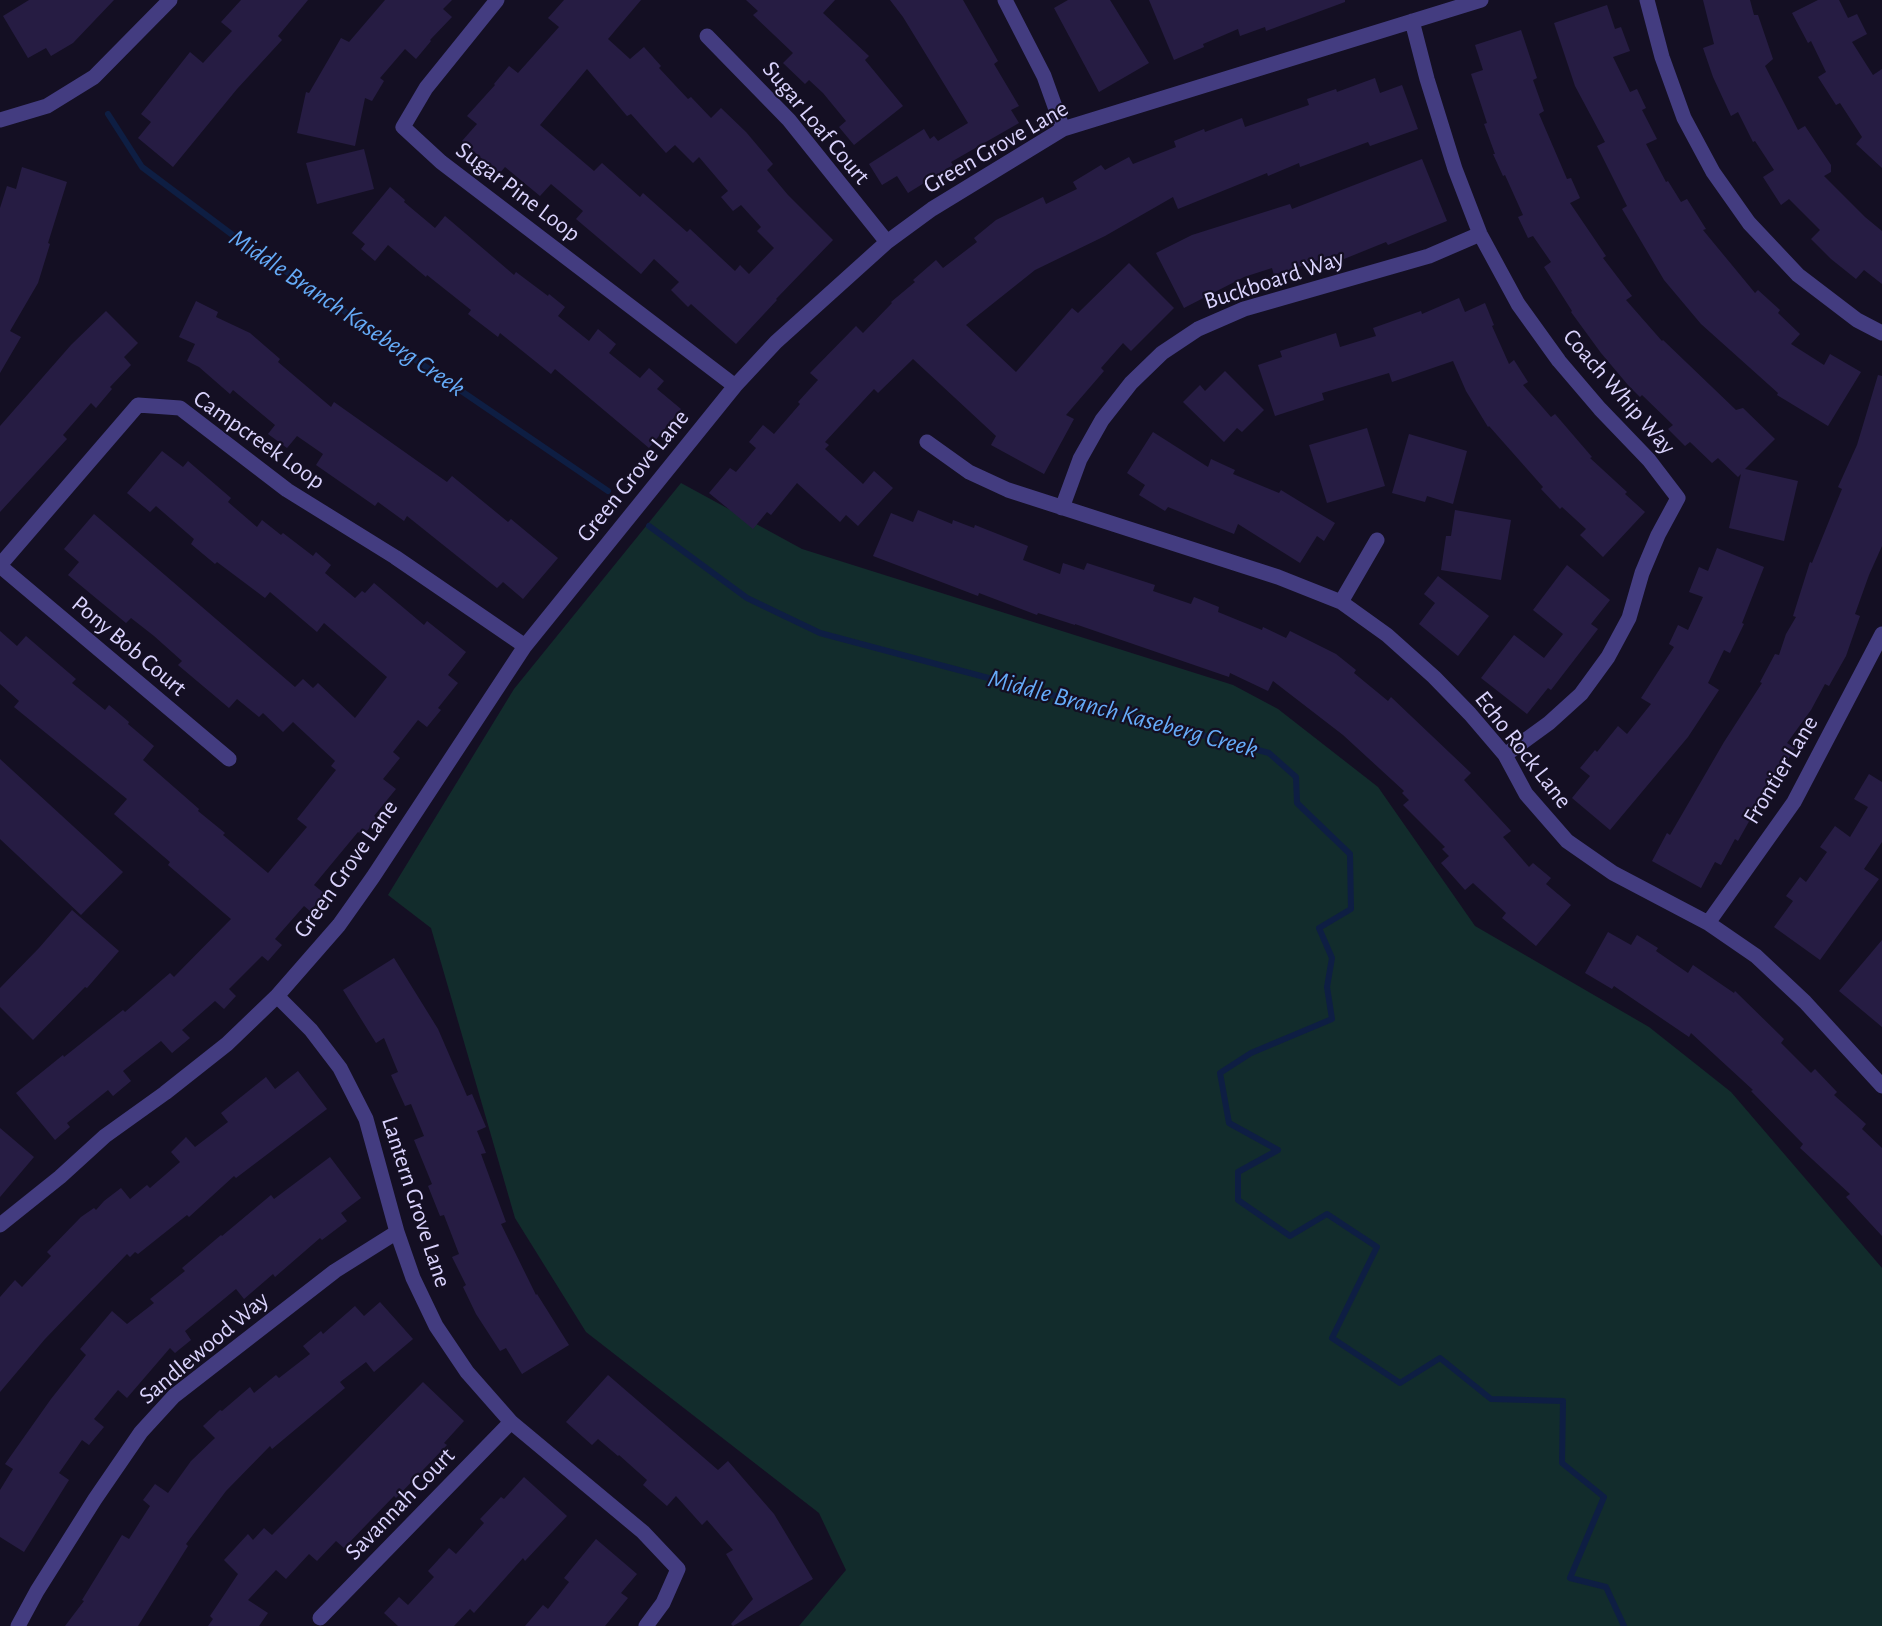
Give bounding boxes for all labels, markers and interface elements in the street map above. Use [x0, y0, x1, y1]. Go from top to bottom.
street label: Sugar Loaf Court [756, 55, 876, 191]
street label: Green Grove Lane [919, 94, 1073, 200]
street label: Sugar Pine Loop [450, 136, 586, 248]
water label: Middle Branch Kaseberg Creek [223, 222, 471, 404]
street label: Buckboard Way [1200, 244, 1348, 316]
street label: Coach Whip Way [1557, 323, 1681, 461]
street label: Campcreek Loop [188, 384, 330, 496]
street label: Green Grove Lane [571, 404, 695, 548]
street label: Pony Bob Court [66, 590, 192, 702]
water label: Middle Branch Kaseberg Creek [985, 663, 1261, 765]
street label: Echo Rock Lane [1468, 686, 1578, 814]
street label: Frontier Lane [1737, 710, 1825, 830]
street label: Green Grove Lane [288, 794, 404, 944]
street label: Lantern Grove Lane [375, 1113, 457, 1291]
street label: Sandlewood Way [133, 1285, 275, 1411]
street label: Savannah Court [339, 1442, 461, 1566]

